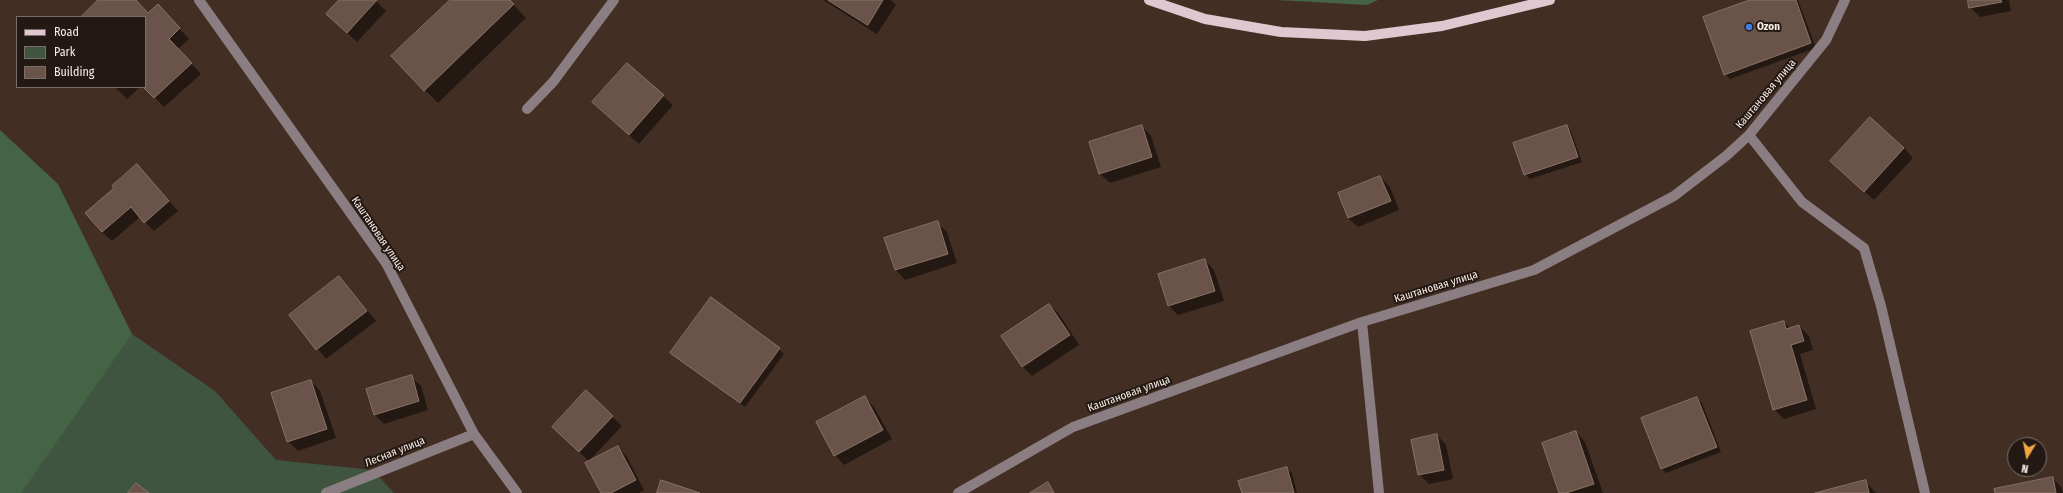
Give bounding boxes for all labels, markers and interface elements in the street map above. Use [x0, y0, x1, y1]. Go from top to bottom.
legend [16, 16, 146, 88]
place label: Ozon [1757, 20, 1780, 34]
marker: Ozon [1744, 22, 1754, 32]
text: Road [54, 25, 79, 39]
text: Park [54, 45, 75, 59]
street label: Каштановая улица [1733, 57, 1799, 131]
text: Building [54, 65, 94, 79]
street label: Каштановая улица [348, 194, 408, 274]
street label: Каштановая улица [1393, 268, 1479, 306]
street label: Каштановая улица [1086, 373, 1172, 415]
street label: Лесная улица [363, 434, 427, 470]
north arrow [2007, 437, 2047, 477]
text: N [2021, 461, 2029, 475]

